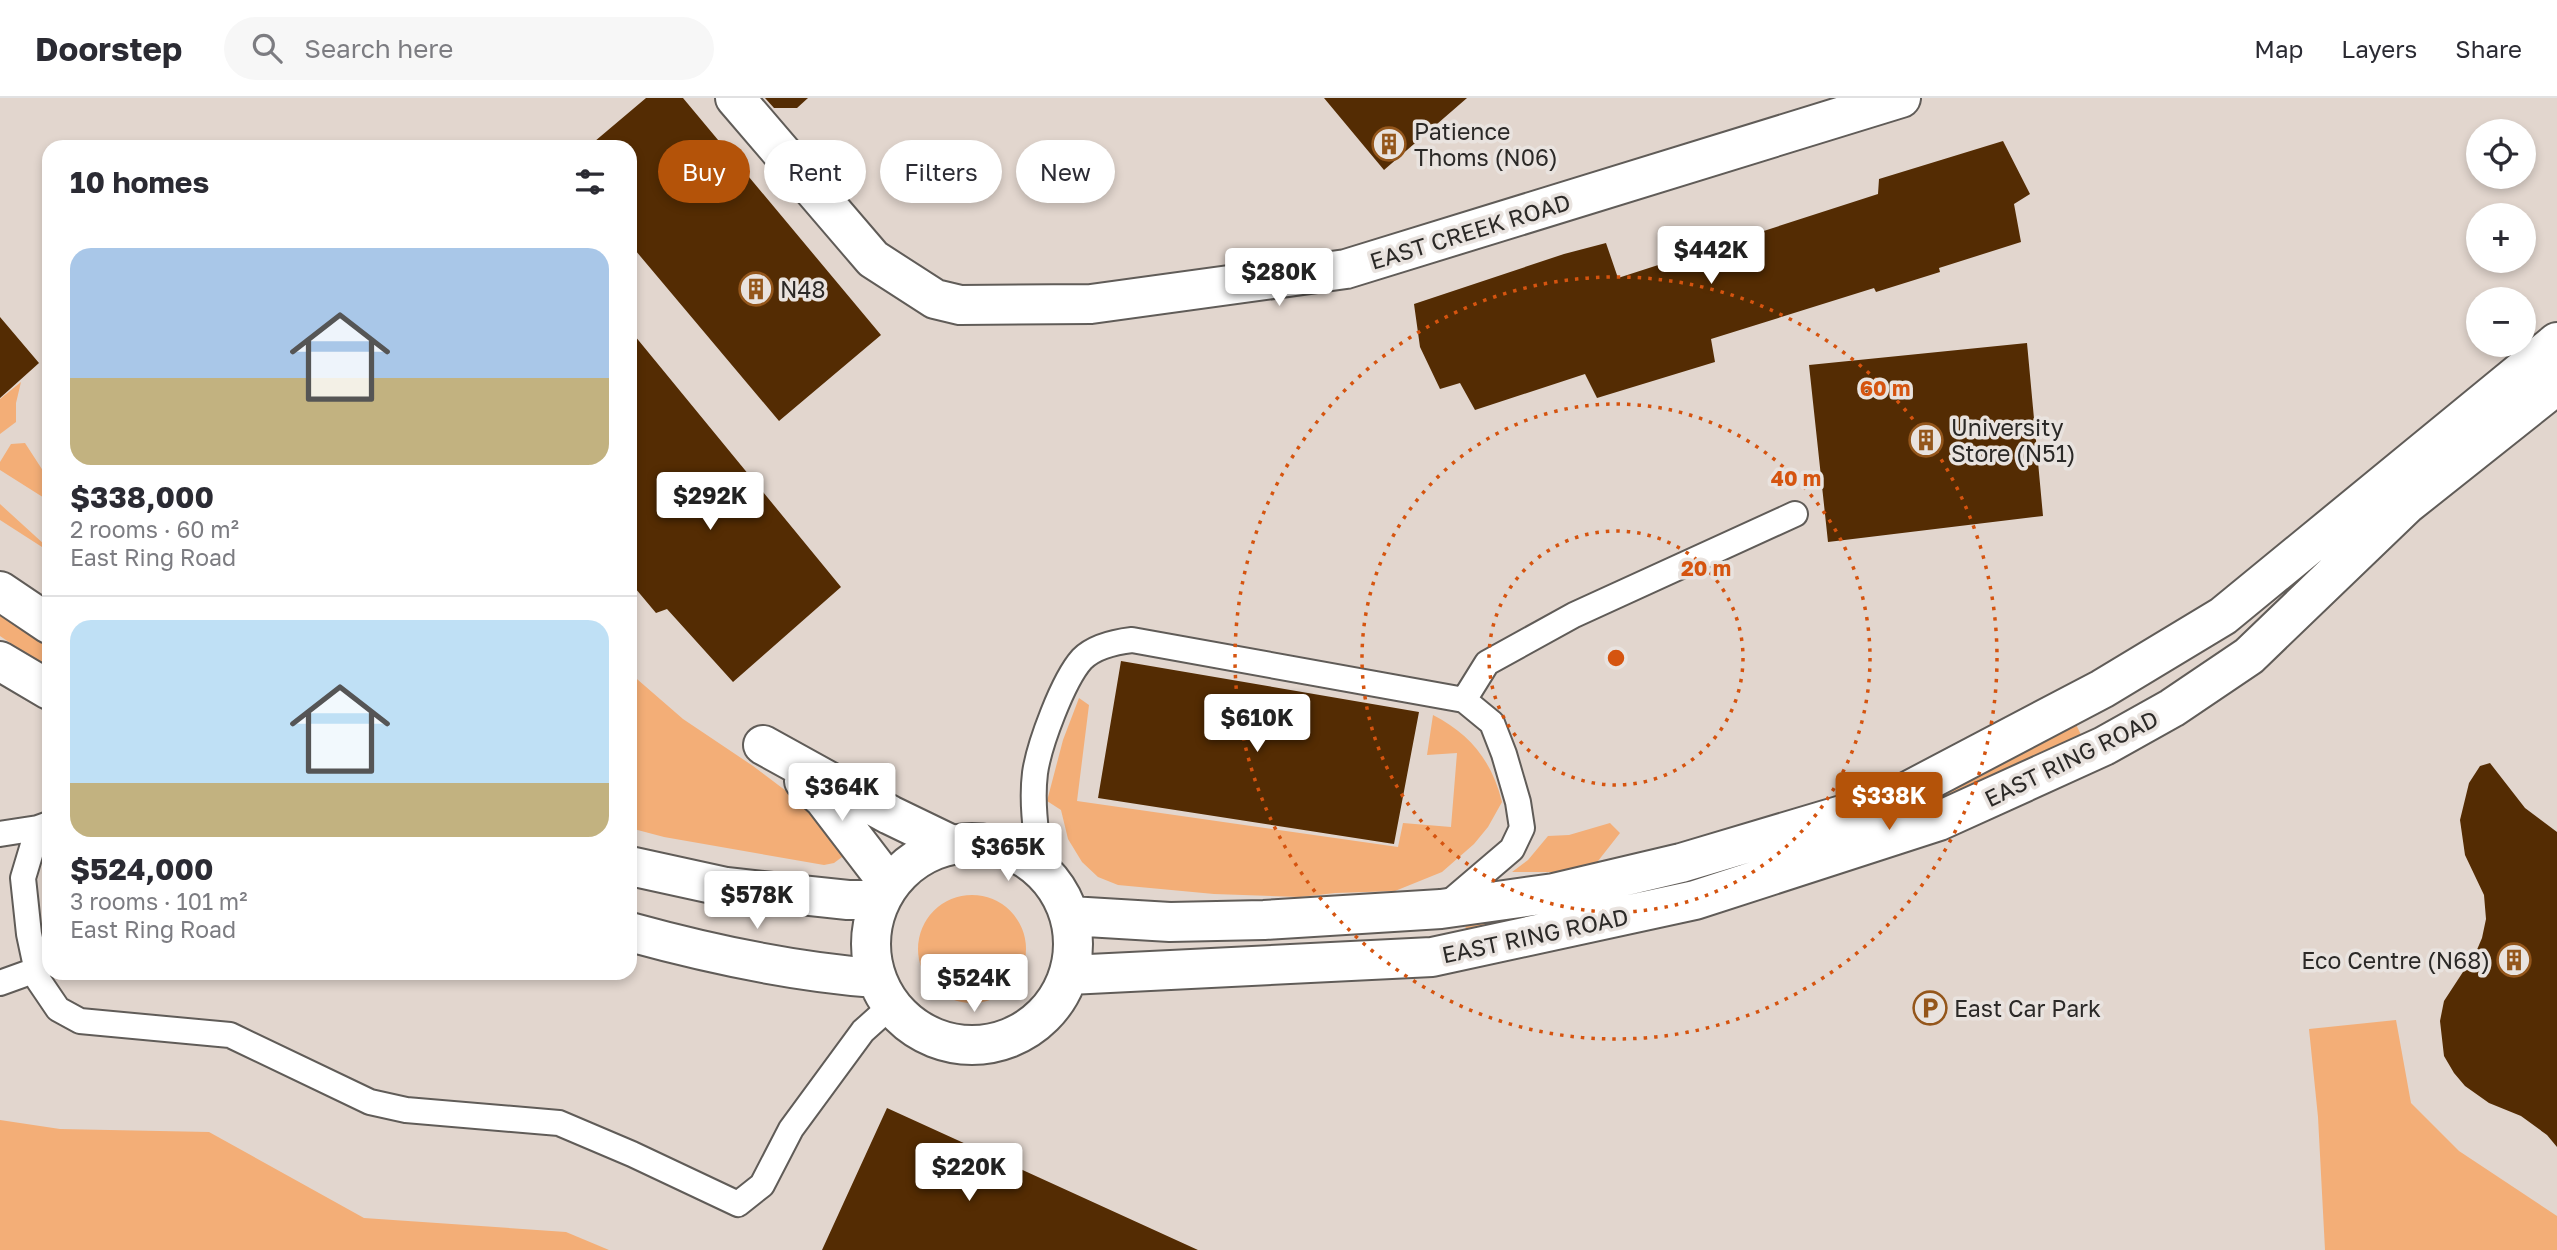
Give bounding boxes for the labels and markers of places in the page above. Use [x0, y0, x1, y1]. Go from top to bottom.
place label: Patience Thoms (N06) [1414, 117, 1558, 171]
building icon: Patience Thoms (N06) [1370, 125, 1408, 163]
pin: $442K [1662, 226, 1760, 286]
pin: $280K [1230, 248, 1328, 308]
building icon: N48 [737, 270, 775, 308]
place label: N48 [780, 275, 826, 303]
place label: University Store (N51) [1951, 413, 2076, 467]
building icon: University Store (N51) [1907, 421, 1945, 459]
pin: $292K [661, 472, 759, 532]
centre of rings [1604, 646, 1628, 670]
pin: $610K [1208, 694, 1306, 754]
pin: $364K [793, 764, 891, 823]
pin: $338K [1840, 772, 1938, 832]
pin: $365K [959, 824, 1057, 883]
pin: $578K [708, 872, 806, 931]
building icon: Eco Centre (N68) [2495, 941, 2533, 979]
place label: Eco Centre (N68) [2301, 946, 2490, 974]
pin: $524K [925, 954, 1023, 1014]
parking icon: East Car Park [1911, 989, 1949, 1027]
place label: East Car Park [1954, 994, 2101, 1022]
pin: $220K [920, 1144, 1018, 1203]

